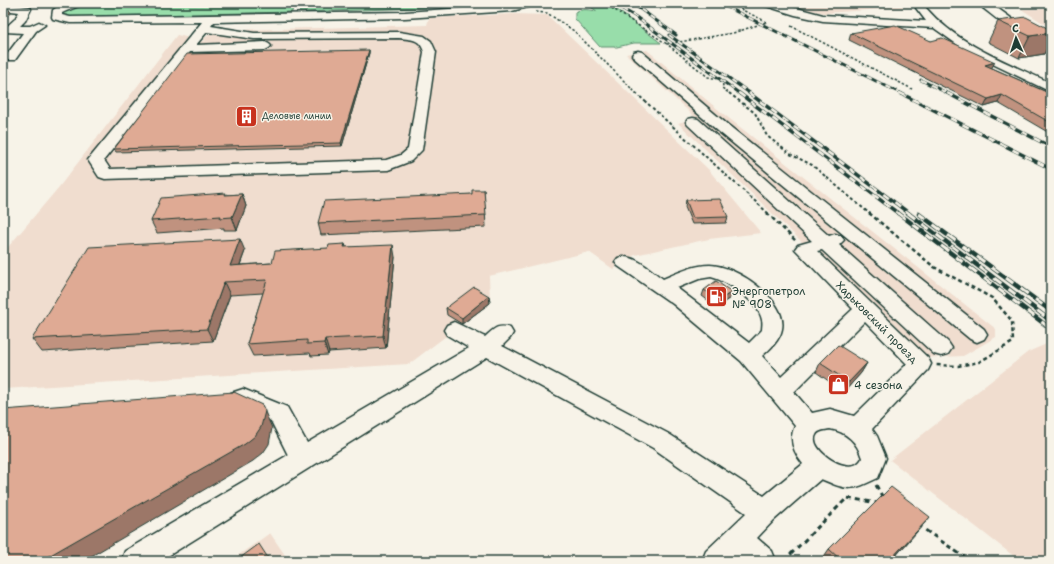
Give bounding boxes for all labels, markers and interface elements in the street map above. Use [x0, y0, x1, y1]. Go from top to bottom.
north arrow [996, 18, 1036, 58]
text: С [1012, 21, 1020, 36]
building icon: Деловые линии [234, 103, 260, 129]
place label: Деловые линии [262, 110, 332, 122]
street label: Харьковский проезд [832, 278, 921, 367]
fuel station icon: Энергопетрол № 908 [703, 284, 729, 310]
place label: Энергопетрол № 908 [732, 284, 805, 312]
shop icon: 4 сезона [826, 372, 852, 398]
place label: 4 сезона [854, 378, 903, 393]

